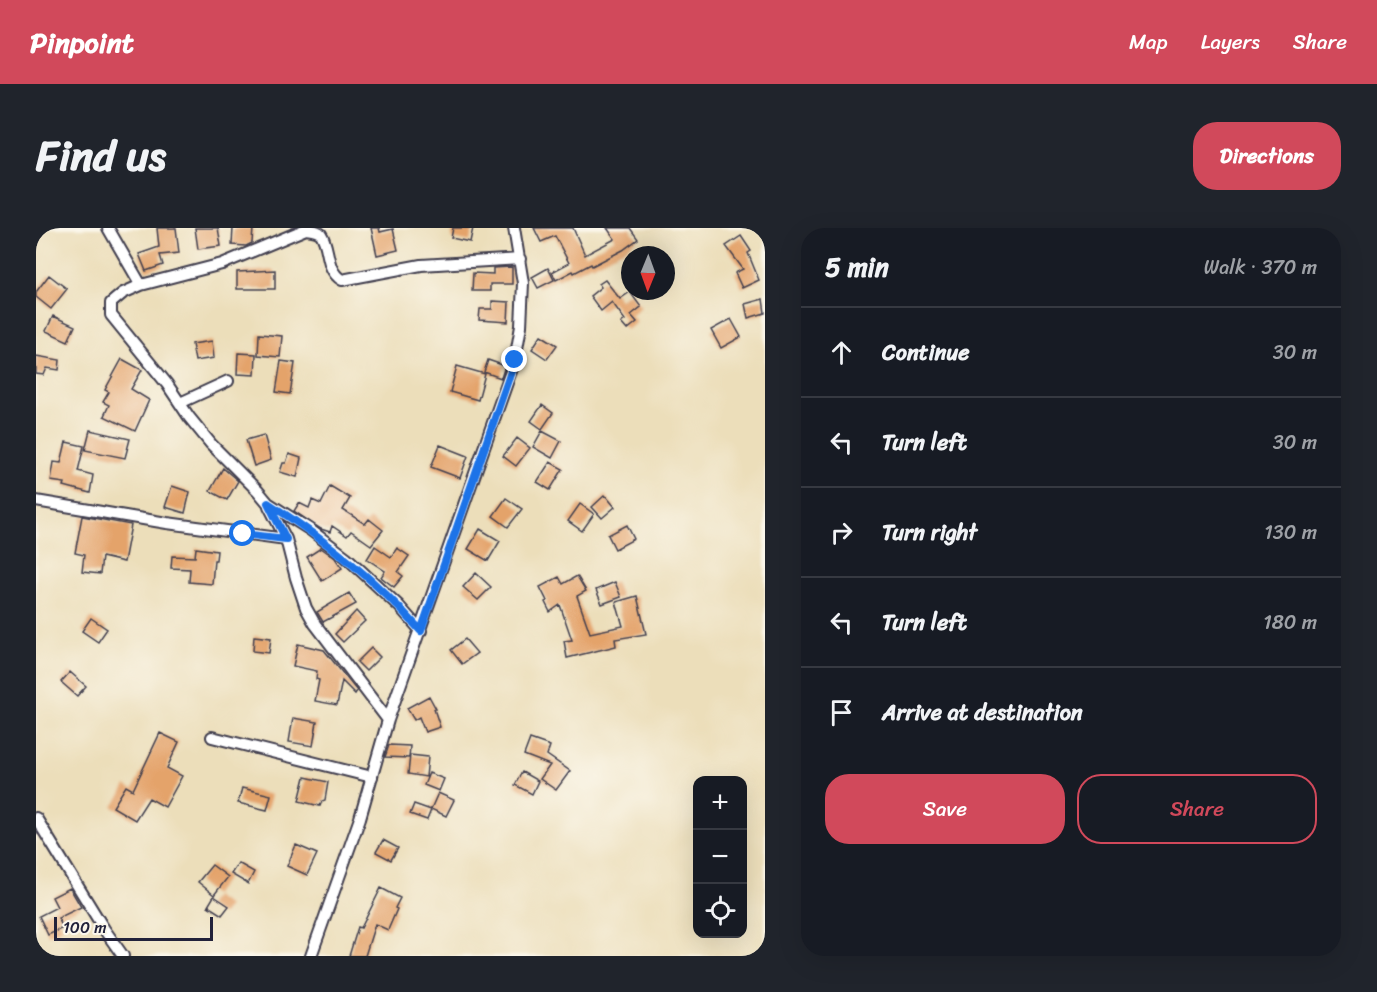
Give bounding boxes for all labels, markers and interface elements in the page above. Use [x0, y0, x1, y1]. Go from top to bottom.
text: Pinpoint [30, 18, 134, 67]
text: Map [1129, 23, 1168, 61]
text: Layers [1201, 23, 1260, 61]
text: Share [1293, 23, 1347, 61]
text: Find us [36, 119, 166, 193]
button: Directions [1193, 122, 1341, 190]
text: 5 min [825, 244, 889, 290]
north arrow [621, 246, 675, 300]
text: Walk · 370 m [1204, 250, 1317, 285]
text: Continue [882, 333, 970, 372]
text: 30 m [1273, 335, 1317, 370]
icon: ahead [825, 336, 858, 369]
route end [501, 346, 527, 372]
text: Turn left [882, 423, 967, 462]
text: 30 m [1273, 425, 1317, 460]
icon: left [825, 426, 858, 459]
text: Turn right [882, 513, 977, 552]
text: 130 m [1264, 515, 1317, 550]
icon: right [825, 516, 858, 549]
route start [229, 520, 255, 546]
text: Turn left [882, 603, 967, 642]
text: 180 m [1263, 605, 1317, 640]
icon: left [825, 606, 858, 639]
text: Arrive at destination [882, 693, 1083, 732]
icon: arrive [825, 696, 858, 729]
button: Save [825, 774, 1065, 844]
button: Share [1077, 774, 1317, 844]
map controls [693, 776, 747, 938]
button: + [693, 776, 747, 830]
button: − [693, 830, 747, 884]
button: locate [693, 884, 747, 938]
text: 100 m [63, 913, 107, 942]
scale bar [54, 914, 213, 942]

